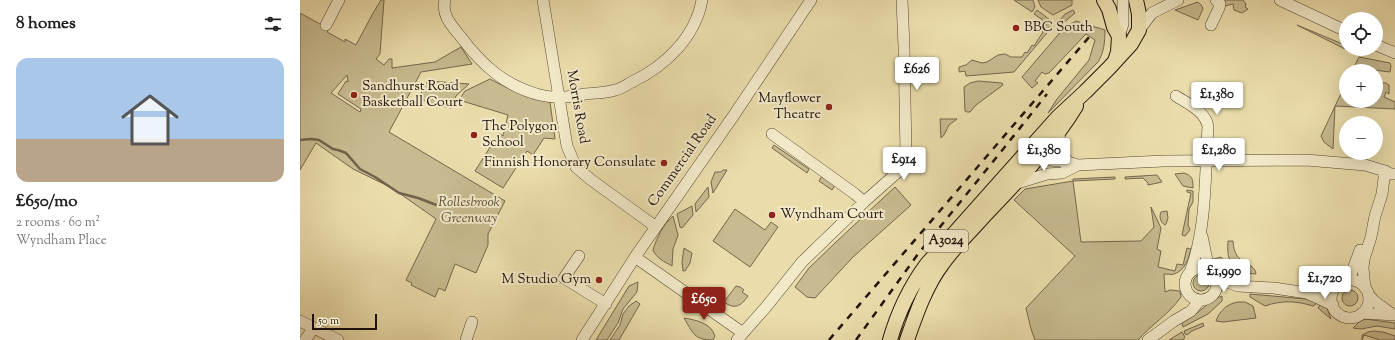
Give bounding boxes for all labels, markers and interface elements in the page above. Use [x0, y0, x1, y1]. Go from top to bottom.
text: 8 homes [16, 12, 76, 36]
map controls [1339, 12, 1383, 160]
button: locate [1339, 12, 1383, 56]
icon: filters [262, 13, 284, 35]
place label: BBC South [1024, 18, 1093, 38]
marker: BBC South [1011, 23, 1021, 33]
pin: £626 [893, 57, 941, 91]
text: £626 [904, 61, 930, 79]
button: + [1339, 64, 1383, 108]
street label: Morris Road [561, 68, 593, 146]
place label: Sandhurst Road Basketball Court [362, 77, 463, 113]
pin: £1,380 [1184, 82, 1250, 116]
icon: home [114, 84, 186, 156]
text: £1,380 [1200, 86, 1234, 104]
place label: Mayflower Theatre [758, 89, 822, 125]
marker: Sandhurst Road Basketball Court [349, 90, 359, 100]
marker: Mayflower Theatre [824, 102, 834, 112]
street label: Commercial Road [644, 111, 722, 211]
button: − [1339, 116, 1383, 160]
place label: The Polygon School [482, 117, 557, 153]
marker: The Polygon School [469, 130, 479, 140]
pin: £1,380 [1011, 138, 1077, 172]
pin: £1,280 [1186, 138, 1252, 172]
text: £1,380 [1027, 142, 1061, 160]
text: £1,280 [1202, 142, 1236, 160]
pin: £914 [880, 147, 928, 181]
text: £914 [892, 151, 916, 169]
place label: Finnish Honorary Consulate [484, 153, 656, 173]
marker: Finnish Honorary Consulate [659, 158, 669, 168]
text: £650/mo [16, 190, 77, 214]
park label: Rollesbrook Greenway [438, 193, 500, 229]
place label: Wyndham Court [780, 205, 884, 225]
marker: Wyndham Court [767, 210, 777, 220]
text: 2 rooms · 60 m² [16, 214, 100, 232]
road number: A3024 [924, 230, 968, 252]
text: Wyndham Place [16, 232, 107, 250]
pin: £1,990 [1191, 259, 1257, 293]
text: £1,990 [1207, 263, 1241, 281]
pin: £1,720 [1292, 266, 1358, 300]
place label: M Studio Gym [501, 270, 591, 290]
text: £1,720 [1308, 270, 1342, 288]
marker: M Studio Gym [594, 275, 604, 285]
pin: £650 [680, 287, 728, 321]
text: £650 [691, 291, 717, 309]
scale bar [312, 312, 377, 331]
text: 50 m [318, 313, 339, 329]

